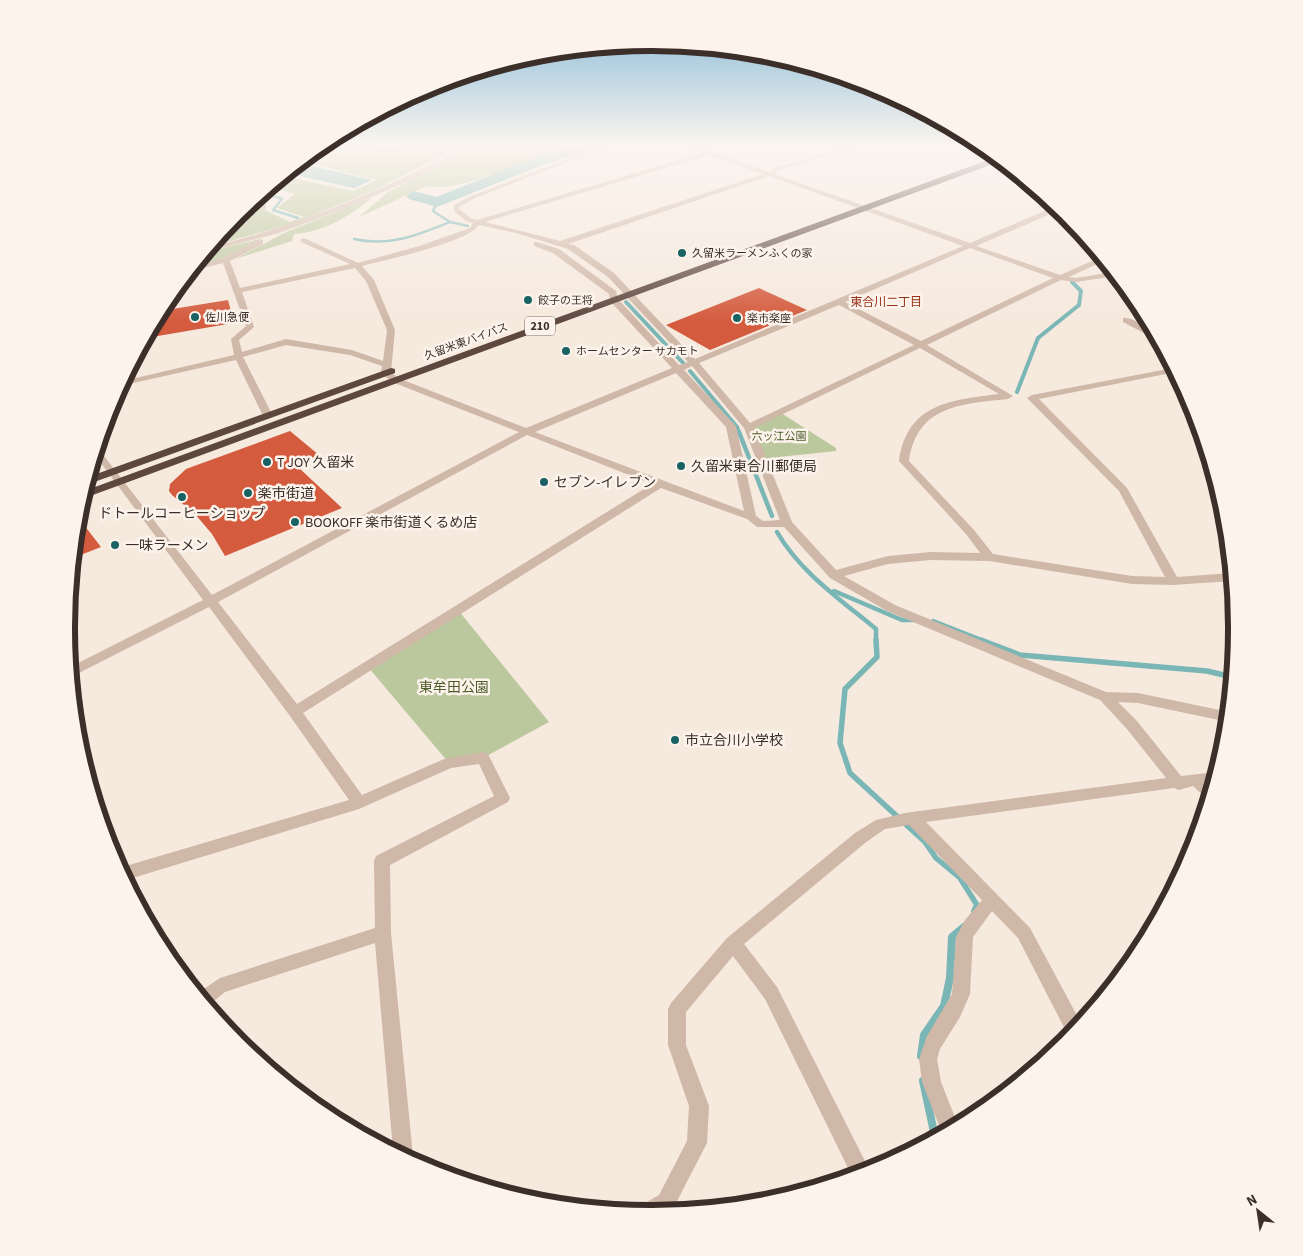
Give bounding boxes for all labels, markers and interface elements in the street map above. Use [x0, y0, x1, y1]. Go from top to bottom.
place label: 久留米ラーメンふくの家 [692, 246, 813, 261]
marker: 久留米ラーメンふくの家 [676, 247, 688, 259]
place label: 餃子の王将 [538, 293, 593, 308]
marker: 餃子の王将 [522, 294, 534, 306]
district label: 東合川二丁目 [850, 294, 922, 311]
place label: 佐川急便 [205, 310, 250, 325]
marker: 佐川急便 [189, 311, 201, 323]
place label: 楽市楽座 [747, 311, 791, 326]
marker: 楽市楽座 [731, 312, 743, 324]
road number: 210 [525, 316, 555, 336]
street label: 久留米東バイパス [422, 319, 510, 364]
place label: ホームセンター サカモト [576, 344, 699, 359]
marker: ホームセンター サカモト [560, 345, 572, 357]
park label: 六ッ江公園 [752, 429, 807, 444]
place label: T JOY 久留米 [277, 453, 355, 473]
marker: T JOY 久留米 [261, 456, 273, 468]
place label: 久留米東合川郵便局 [691, 457, 817, 477]
marker: 久留米東合川郵便局 [675, 460, 687, 472]
place label: セブン-イレブン [554, 473, 656, 493]
marker: セブン-イレブン [538, 476, 550, 488]
place label: 楽市街道 [258, 484, 314, 504]
marker: 楽市街道 [242, 487, 254, 499]
marker: ドトールコーヒーショップ [176, 491, 188, 503]
place label: ドトールコーヒーショップ [98, 504, 266, 524]
place label: BOOKOFF 楽市街道くるめ店 [305, 513, 477, 533]
marker: BOOKOFF 楽市街道くるめ店 [289, 516, 301, 528]
place label: 一味ラーメン [125, 536, 208, 556]
marker: 一味ラーメン [109, 539, 121, 551]
park label: 東牟田公園 [419, 678, 489, 698]
place label: 市立合川小学校 [685, 731, 783, 751]
marker: 市立合川小学校 [669, 734, 681, 746]
north arrow [1233, 1186, 1283, 1236]
text: N [1243, 1190, 1261, 1212]

